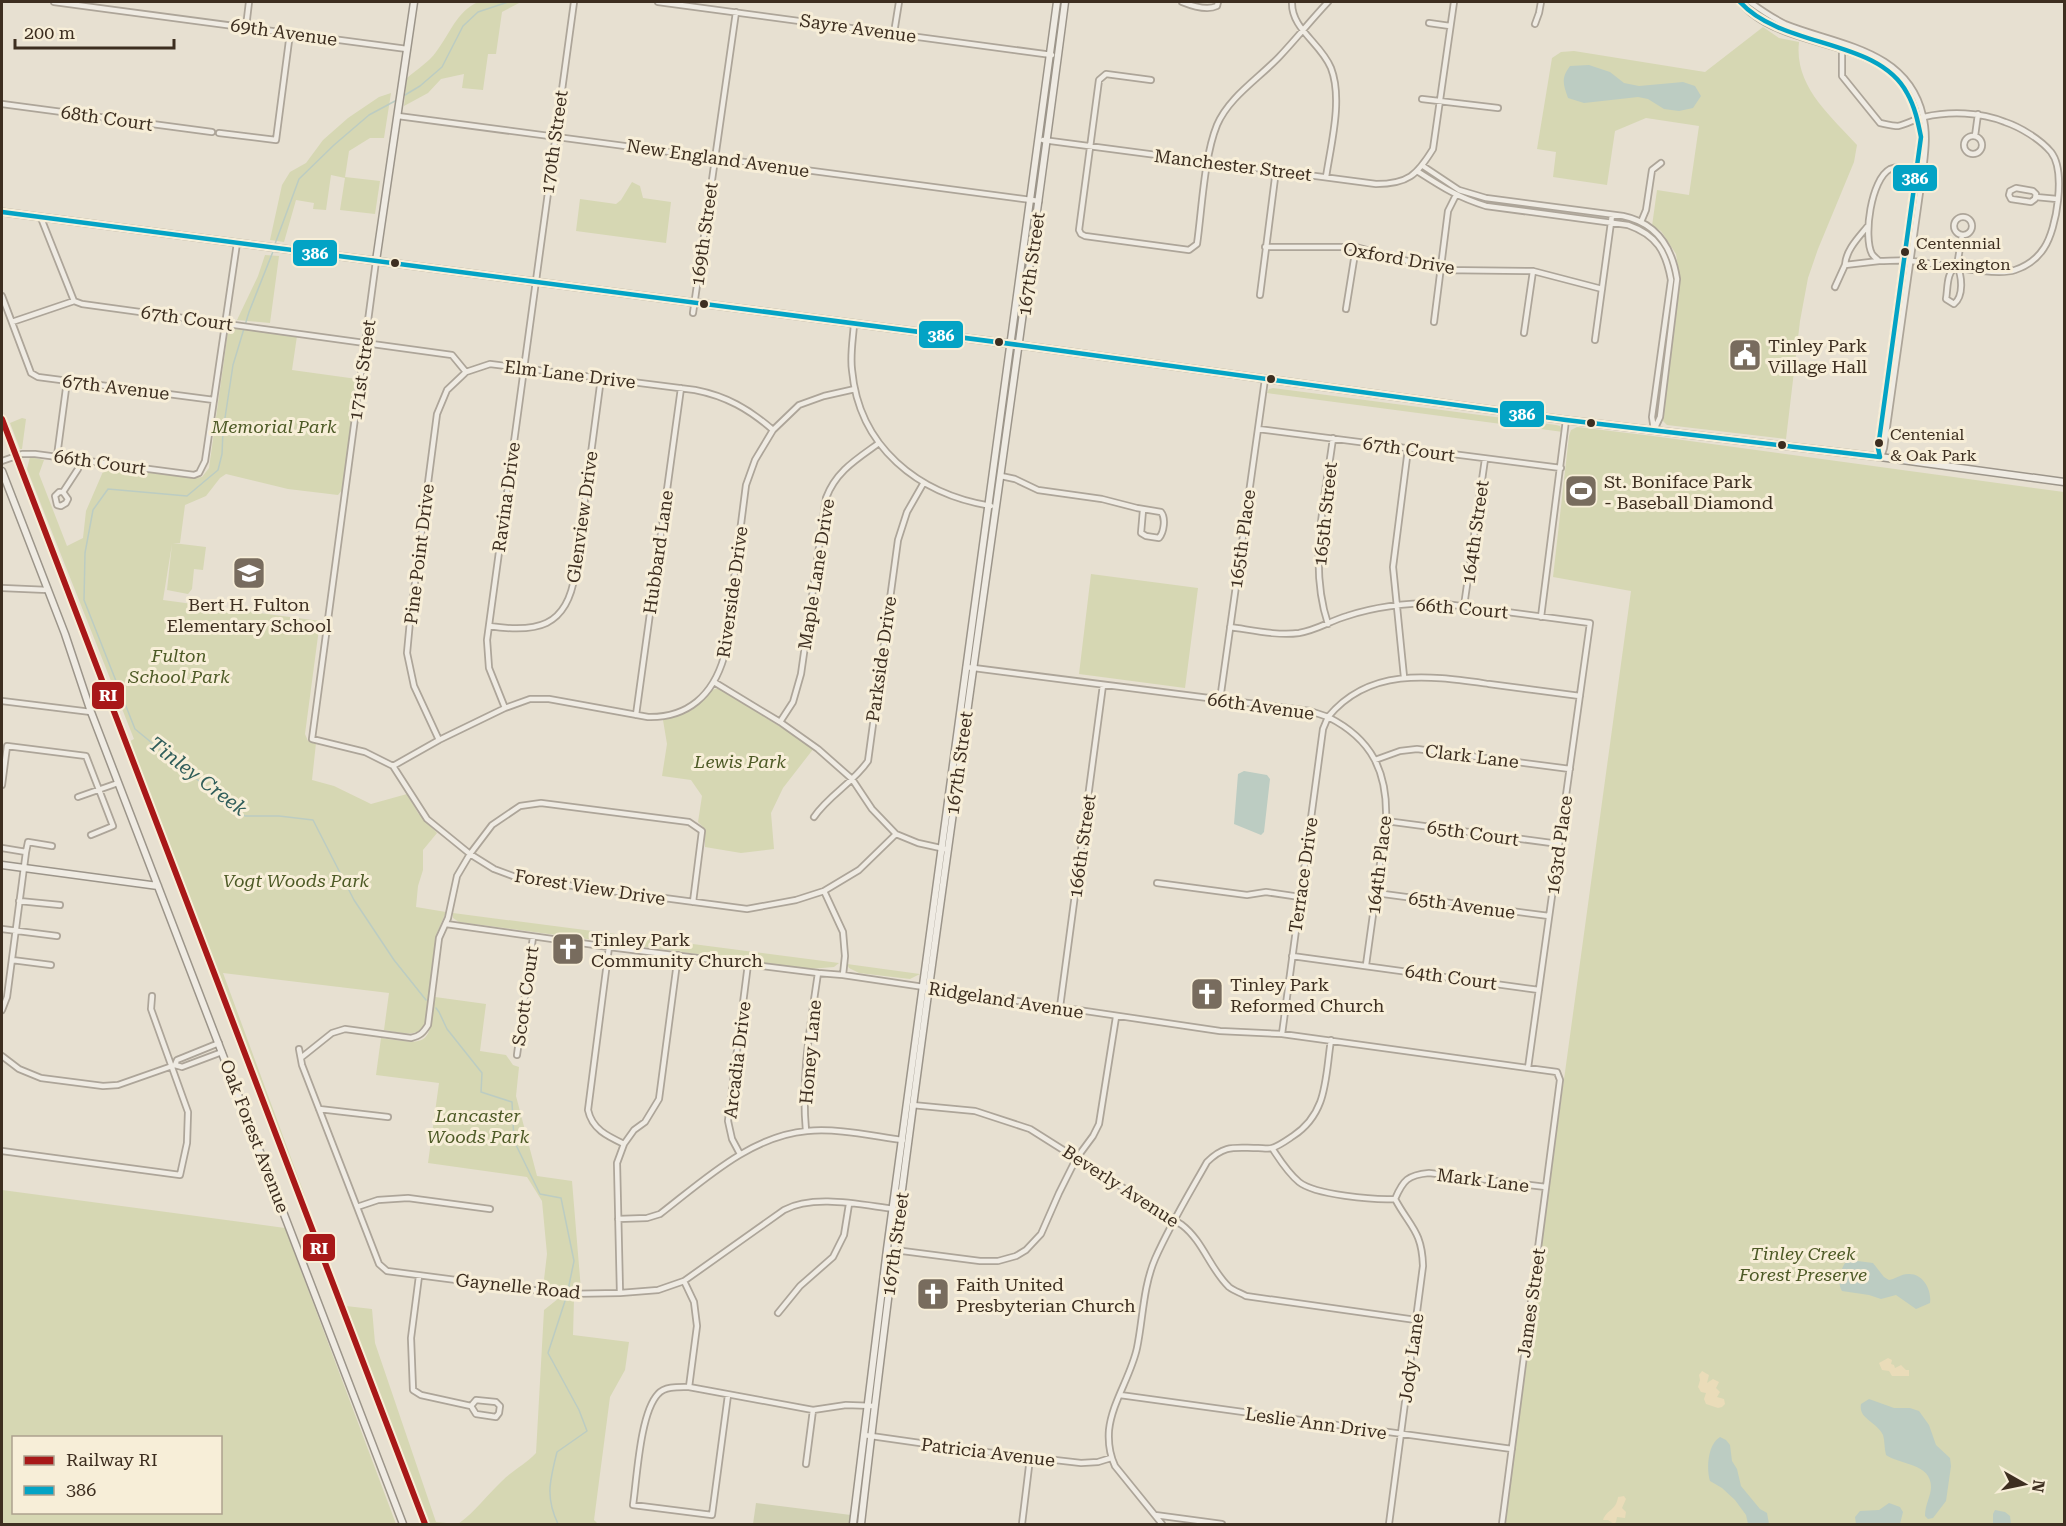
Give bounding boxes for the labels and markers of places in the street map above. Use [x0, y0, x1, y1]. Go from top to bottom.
place label: Centennial & Lexington [1916, 234, 2010, 274]
marker: Centennial & Lexington [1899, 246, 1911, 258]
unlabelled marker [389, 257, 401, 269]
unlabelled marker [698, 298, 710, 310]
place label: Tinley Park Village Hall [1768, 335, 1868, 377]
unlabelled marker [993, 336, 1005, 348]
public building icon: Tinley Park Village Hall [1727, 337, 1763, 373]
unlabelled marker [1265, 373, 1277, 385]
unlabelled marker [1585, 417, 1597, 429]
place label: Centenial & Oak Park [1890, 425, 1977, 465]
marker: Centenial & Oak Park [1873, 437, 1885, 449]
unlabelled marker [1776, 439, 1788, 451]
place label: St. Boniface Park - Baseball Diamond [1604, 471, 1774, 513]
sports icon: St. Boniface Park - Baseball Diamond [1563, 473, 1599, 509]
school or university icon: Bert H. Fulton Elementary School [231, 555, 267, 591]
place label: Bert H. Fulton Elementary School [166, 594, 332, 636]
place label: Tinley Park Community Church [591, 929, 763, 971]
church icon: Tinley Park Community Church [550, 931, 586, 967]
place label: Tinley Park Reformed Church [1230, 974, 1385, 1016]
church icon: Tinley Park Reformed Church [1189, 976, 1225, 1012]
place label: Faith United Presbyterian Church [956, 1274, 1136, 1316]
church icon: Faith United Presbyterian Church [915, 1276, 951, 1312]

